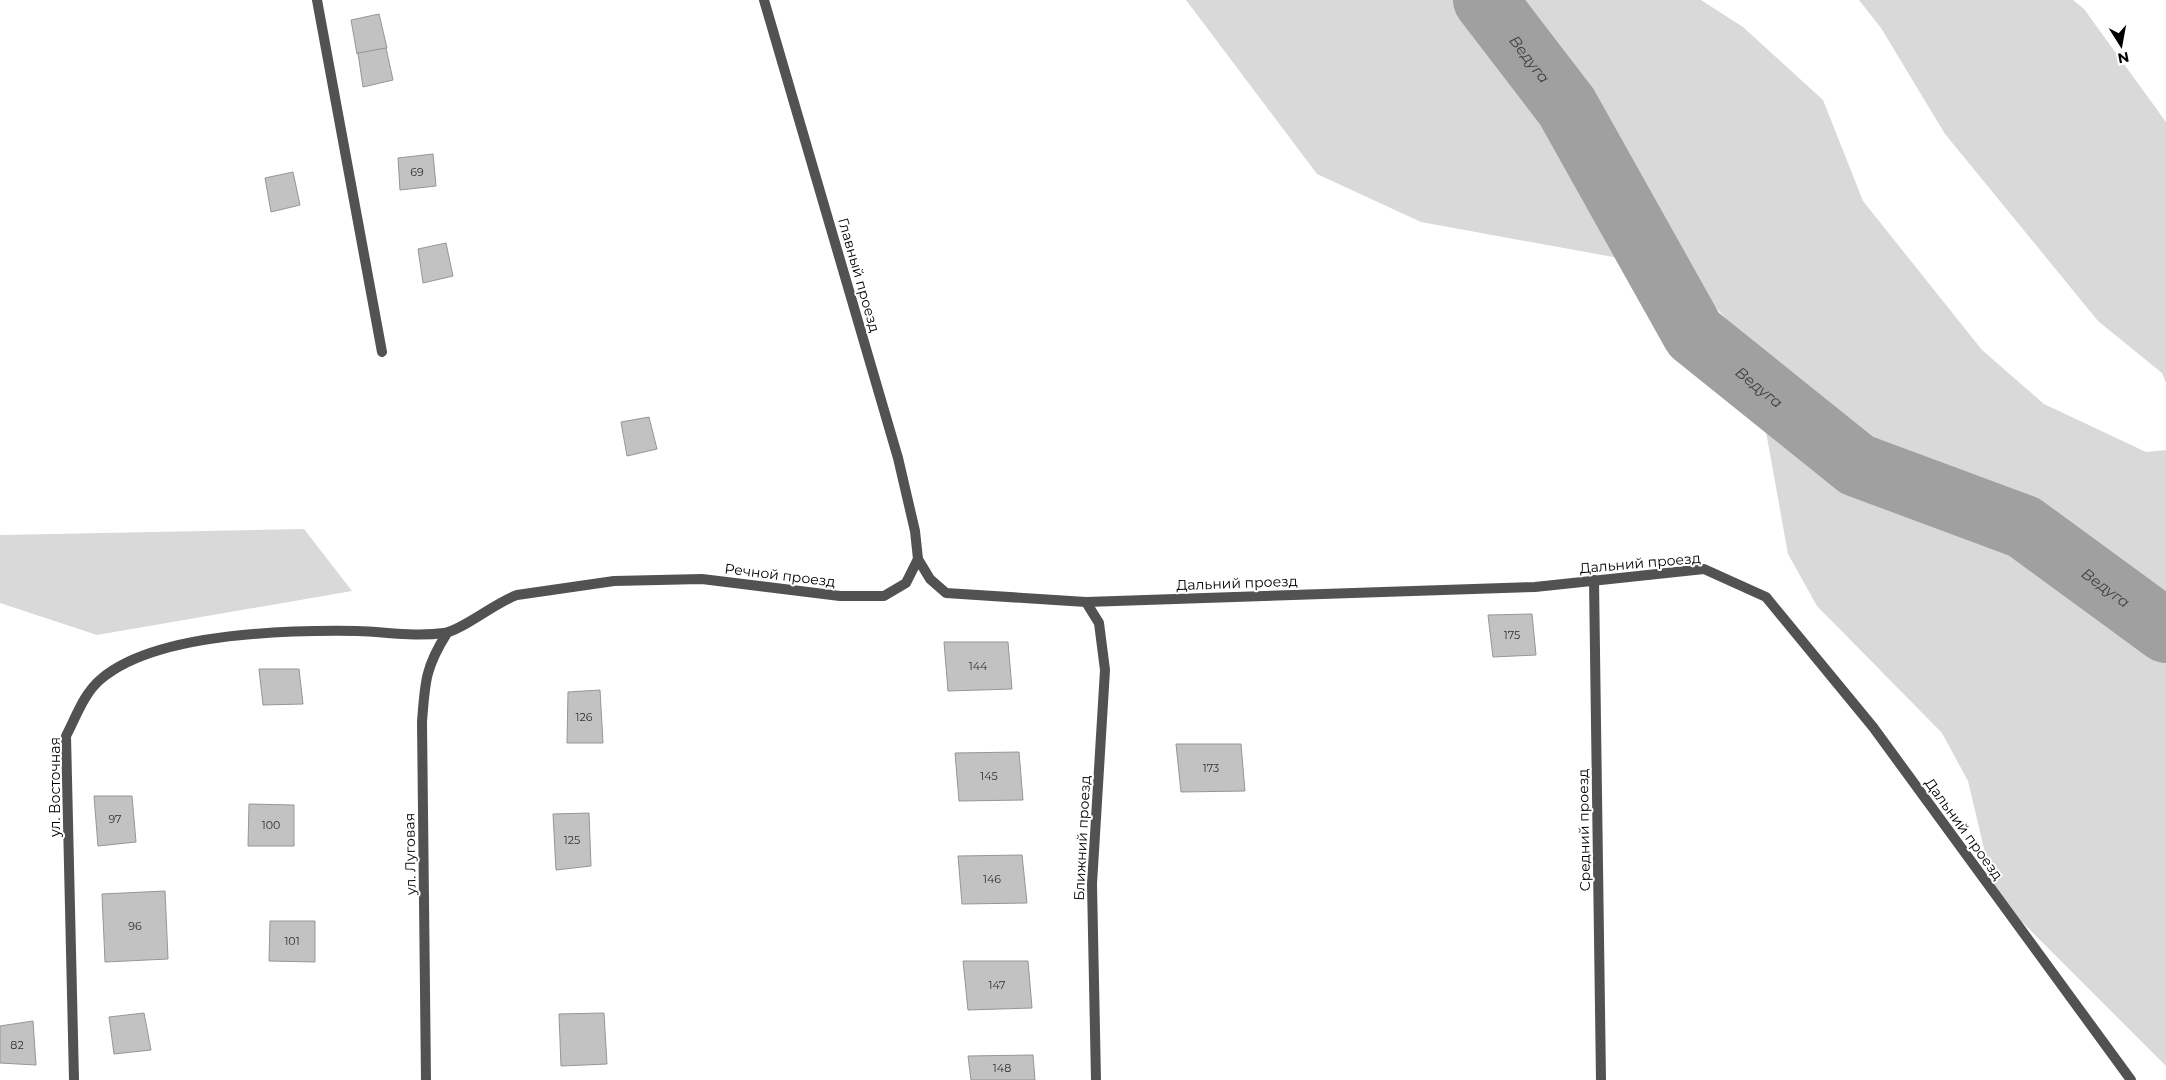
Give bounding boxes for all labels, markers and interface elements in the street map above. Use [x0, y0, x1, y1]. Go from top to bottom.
north arrow [2096, 20, 2146, 70]
water label: Ведуга [1506, 31, 1554, 86]
text: N [2116, 48, 2131, 68]
house number: 69 [410, 165, 424, 179]
street label: Главный проезд [834, 216, 884, 334]
water label: Ведуга [1732, 362, 1787, 411]
street label: Дальний проезд [1579, 549, 1701, 577]
street label: Речной проезд [724, 559, 836, 591]
water label: Ведуга [2078, 563, 2134, 611]
street label: Дальний проезд [1176, 572, 1298, 594]
house number: 175 [1504, 628, 1520, 642]
house number: 144 [969, 659, 988, 673]
house number: 126 [576, 710, 593, 724]
street label: ул. Восточная [46, 737, 64, 838]
house number: 173 [1203, 761, 1219, 775]
street label: Средний проезд [1574, 768, 1594, 892]
house number: 145 [980, 769, 998, 783]
street label: Ближний проезд [1070, 775, 1094, 901]
street label: Дальний проезд [1921, 775, 2007, 883]
house number: 97 [108, 812, 122, 826]
street label: ул. Луговая [400, 813, 420, 896]
house number: 100 [262, 818, 280, 832]
house number: 125 [564, 833, 580, 847]
house number: 146 [983, 872, 1001, 886]
house number: 96 [128, 919, 142, 933]
house number: 101 [284, 934, 300, 948]
house number: 147 [988, 978, 1006, 992]
house number: 82 [10, 1038, 24, 1052]
house number: 148 [993, 1061, 1011, 1075]

